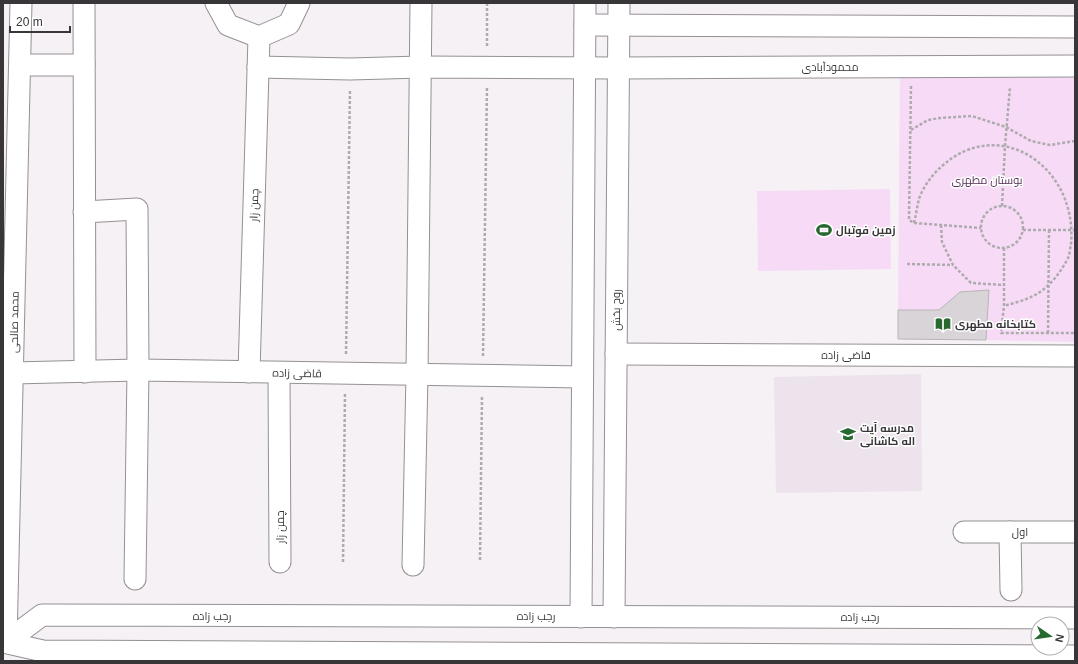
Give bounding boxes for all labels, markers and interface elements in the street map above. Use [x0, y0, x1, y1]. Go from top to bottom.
scale bar [10, 8, 70, 34]
text: 20 m [16, 15, 43, 29]
street label: محمودآبادی [801, 61, 859, 74]
park label: بوستان مطهری [952, 174, 1023, 187]
street label: چمن زار [247, 188, 262, 223]
sports icon: زمین فوتبال [815, 221, 833, 239]
place label: زمین فوتبال [836, 224, 896, 238]
street label: روح بخش [610, 289, 624, 331]
street label: محمد صالحی [7, 291, 22, 353]
library icon: کتابخانه مطهری [934, 315, 952, 333]
place label: کتابخانه مطهری [955, 318, 1036, 332]
street label: قاضی زاده [821, 349, 871, 362]
street label: قاضی زاده [272, 367, 322, 380]
place label: مدرسه آیت اله کاشانی [860, 422, 915, 448]
school or university icon: مدرسه آیت اله کاشانی [839, 425, 857, 443]
street label: چمن زار [274, 510, 287, 545]
street label: اول [1012, 526, 1028, 539]
street label: رجب زاده [193, 610, 231, 623]
street label: رجب زاده [517, 610, 555, 623]
street label: رجب زاده [841, 611, 879, 624]
north arrow [1030, 616, 1070, 656]
text: N [1053, 633, 1066, 644]

